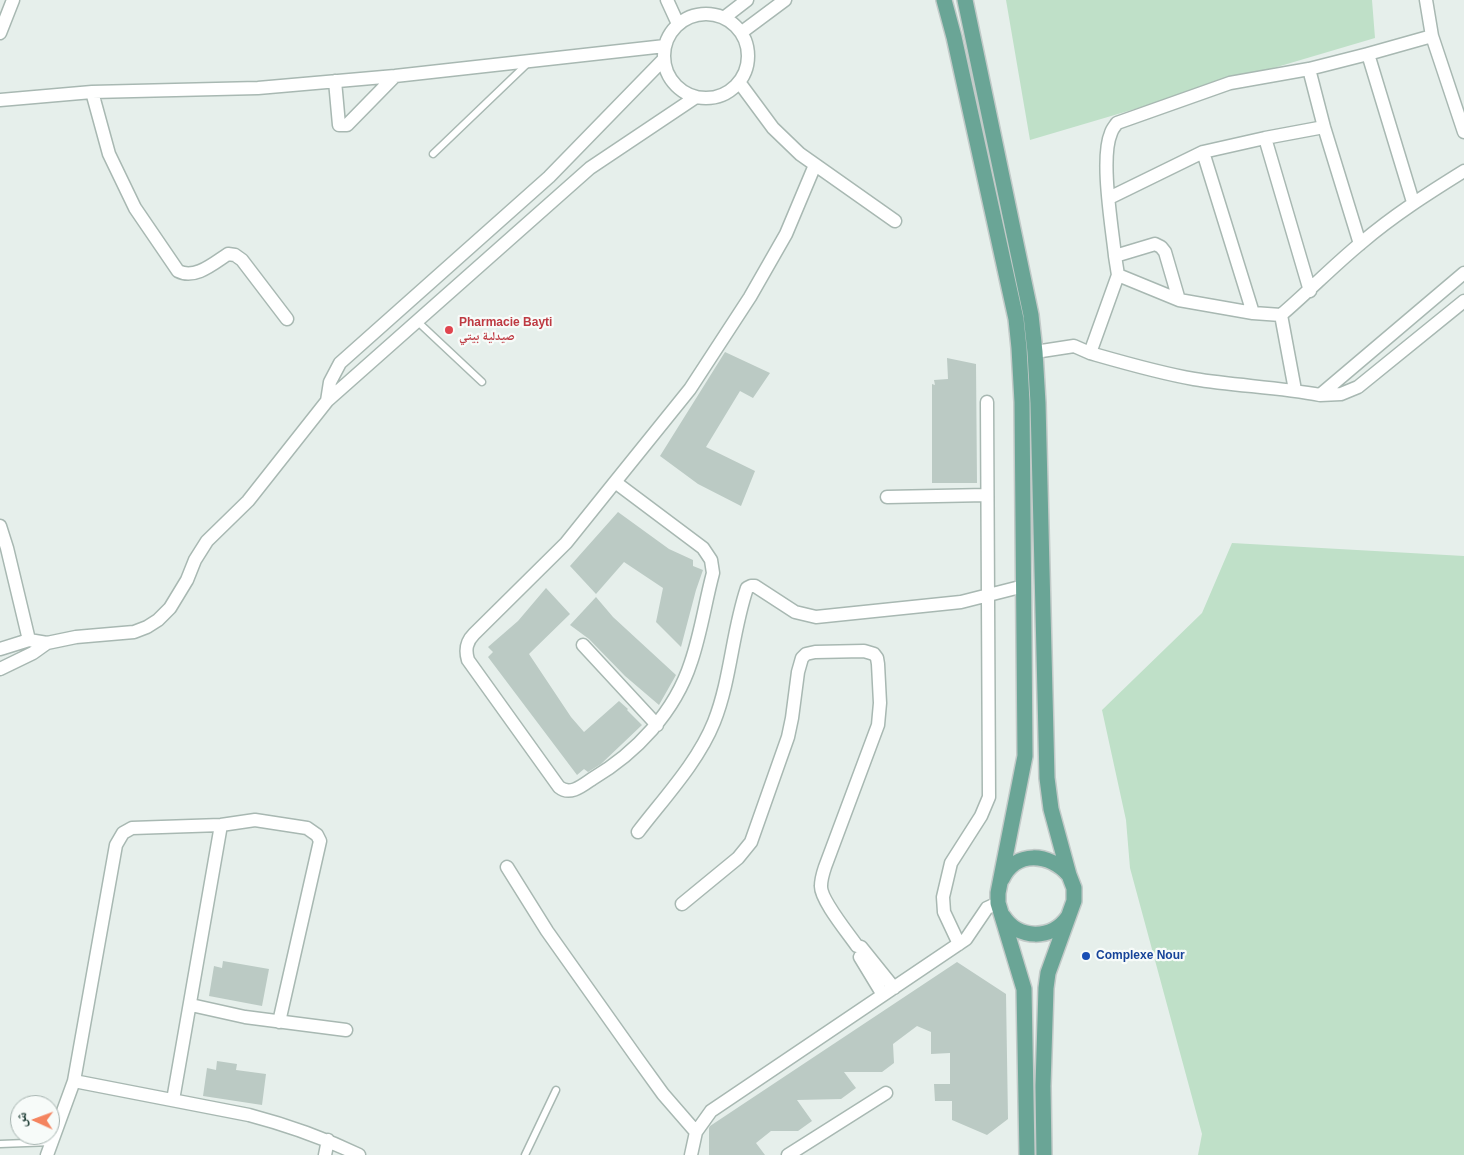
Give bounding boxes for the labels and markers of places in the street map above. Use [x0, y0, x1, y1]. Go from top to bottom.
place label: Pharmacie Bayti صيدلية بيتي [459, 316, 552, 344]
marker: Pharmacie Bayti صيدلية بيتي [443, 324, 455, 336]
place label: Complexe Nour [1096, 949, 1185, 963]
marker: Complexe Nour [1080, 950, 1092, 962]

